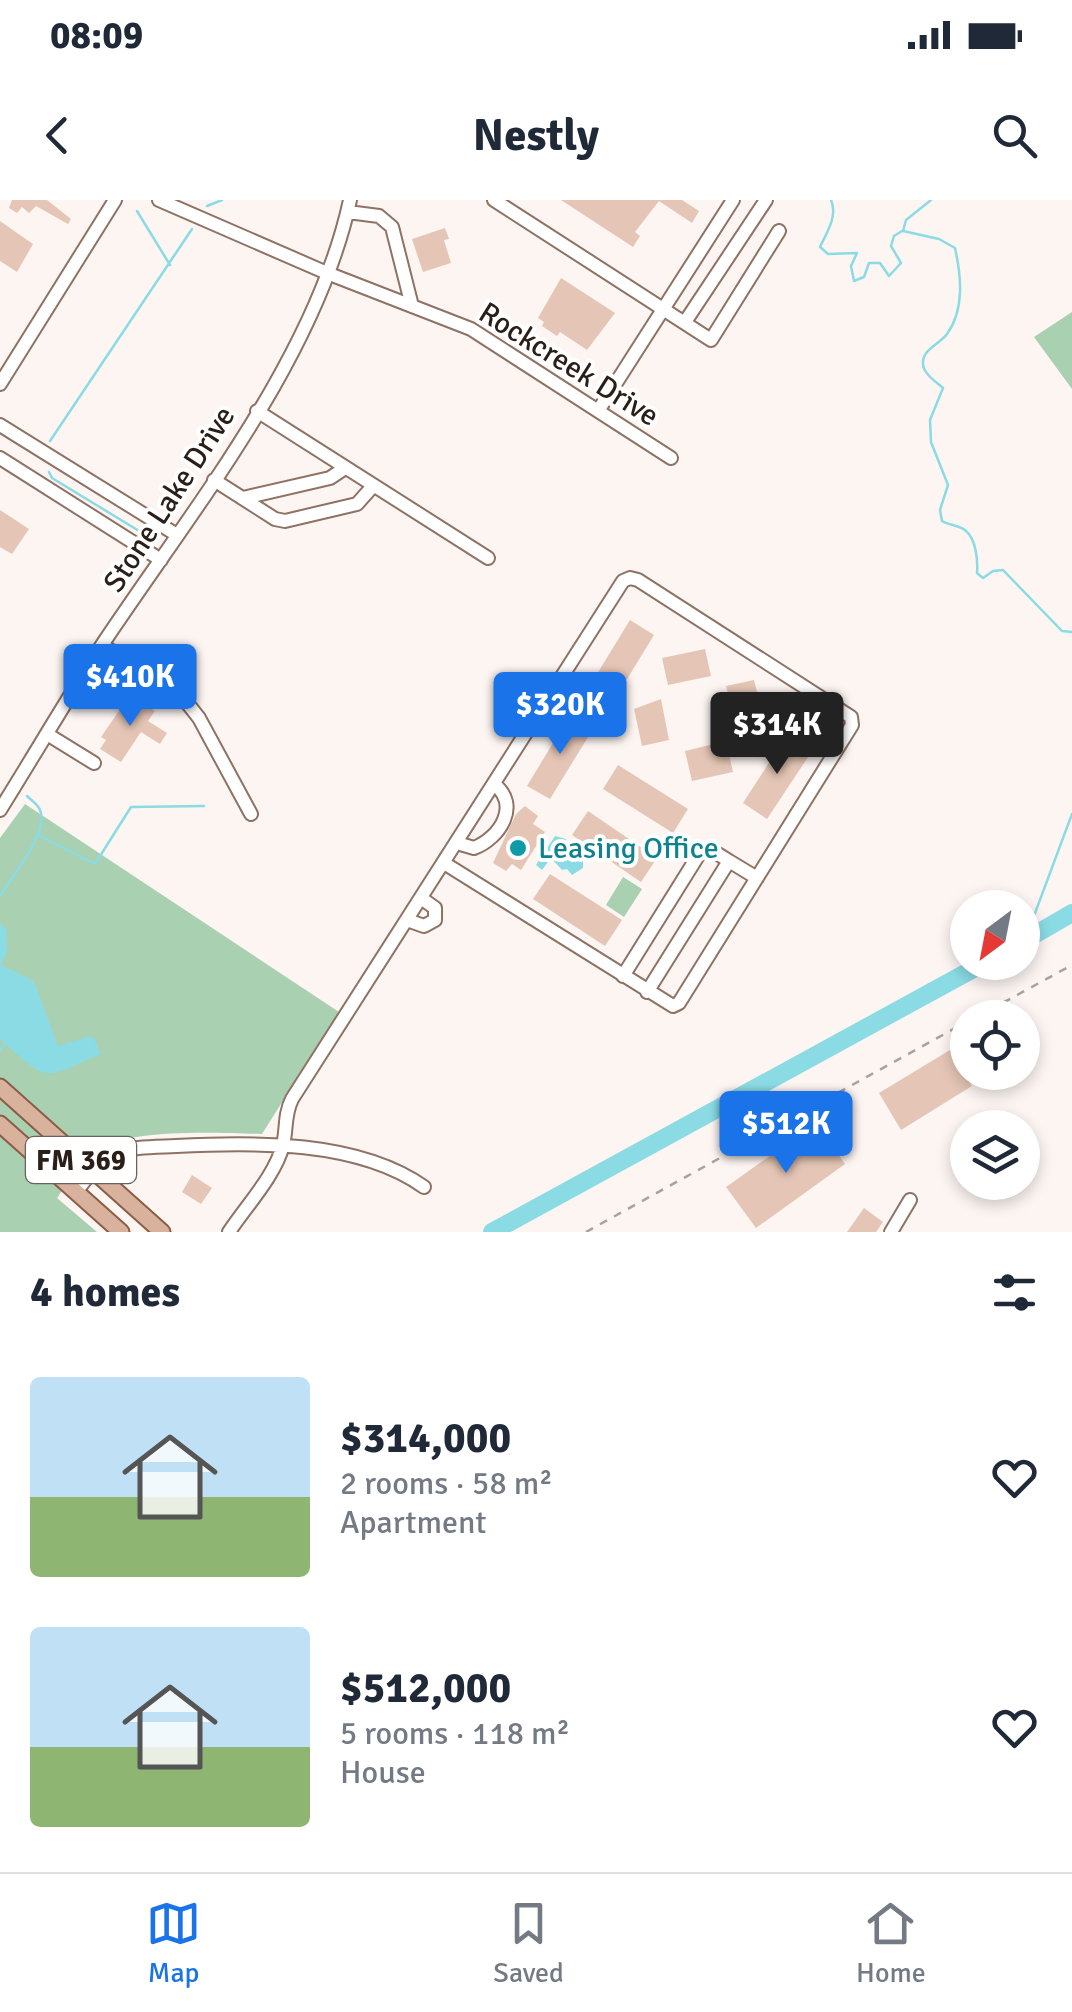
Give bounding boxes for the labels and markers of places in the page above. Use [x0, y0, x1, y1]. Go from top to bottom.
pin: $410K [60, 644, 200, 729]
pin: $320K [490, 672, 630, 757]
pin: $314K [707, 692, 847, 777]
place label: Leasing Office [538, 830, 719, 867]
marker: Leasing Office [507, 837, 529, 859]
pin: $512K [716, 1091, 856, 1176]

